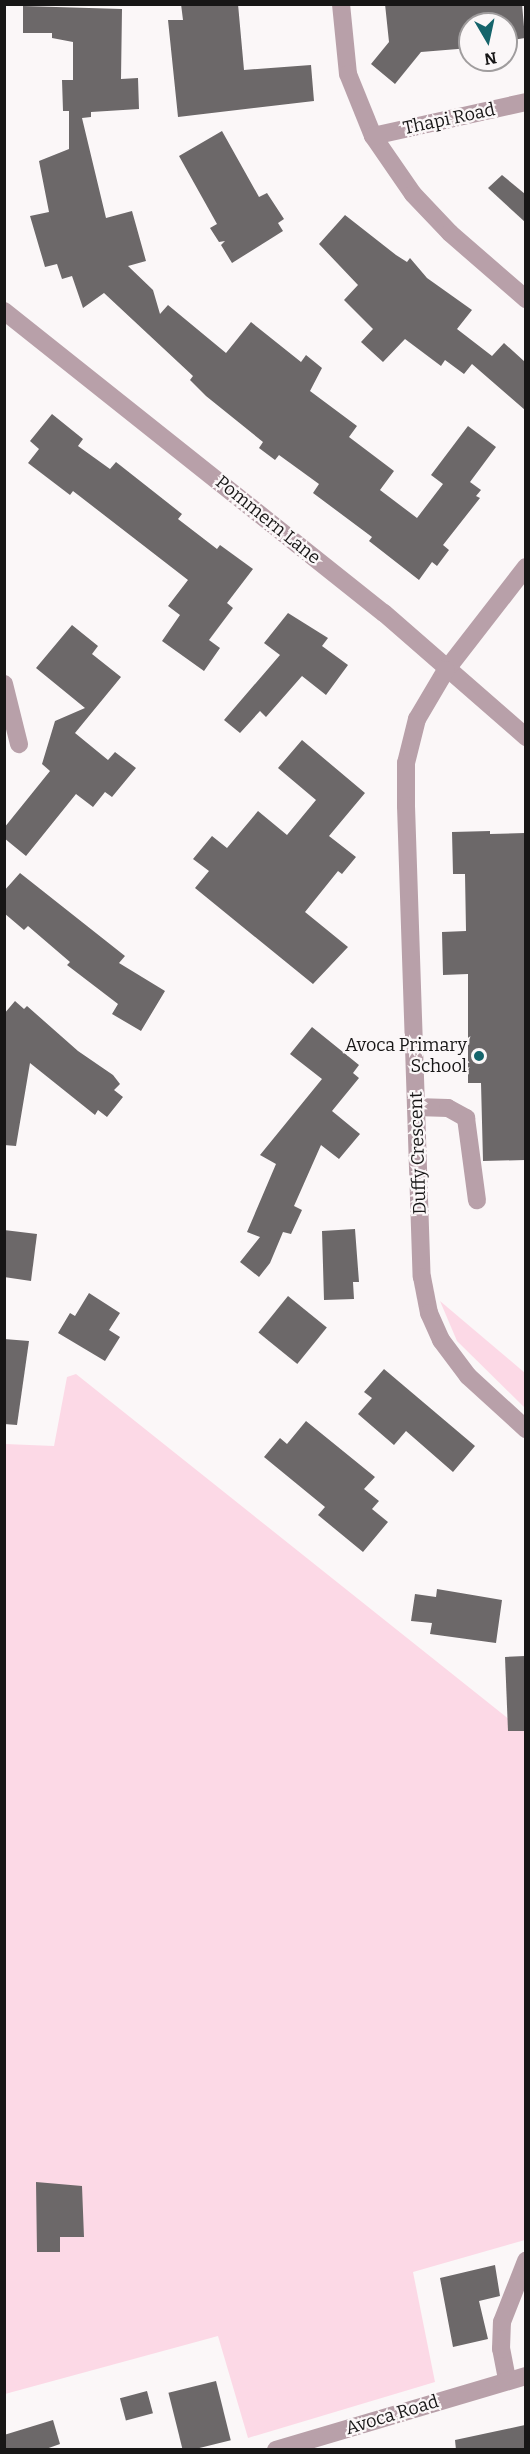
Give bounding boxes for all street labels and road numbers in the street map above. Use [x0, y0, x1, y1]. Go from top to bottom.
street label: Thapi Road [401, 99, 497, 139]
street label: Pommern Lane [211, 471, 325, 569]
street label: Duffy Crescent [405, 1091, 431, 1215]
street label: Avoca Road [343, 2391, 441, 2439]

